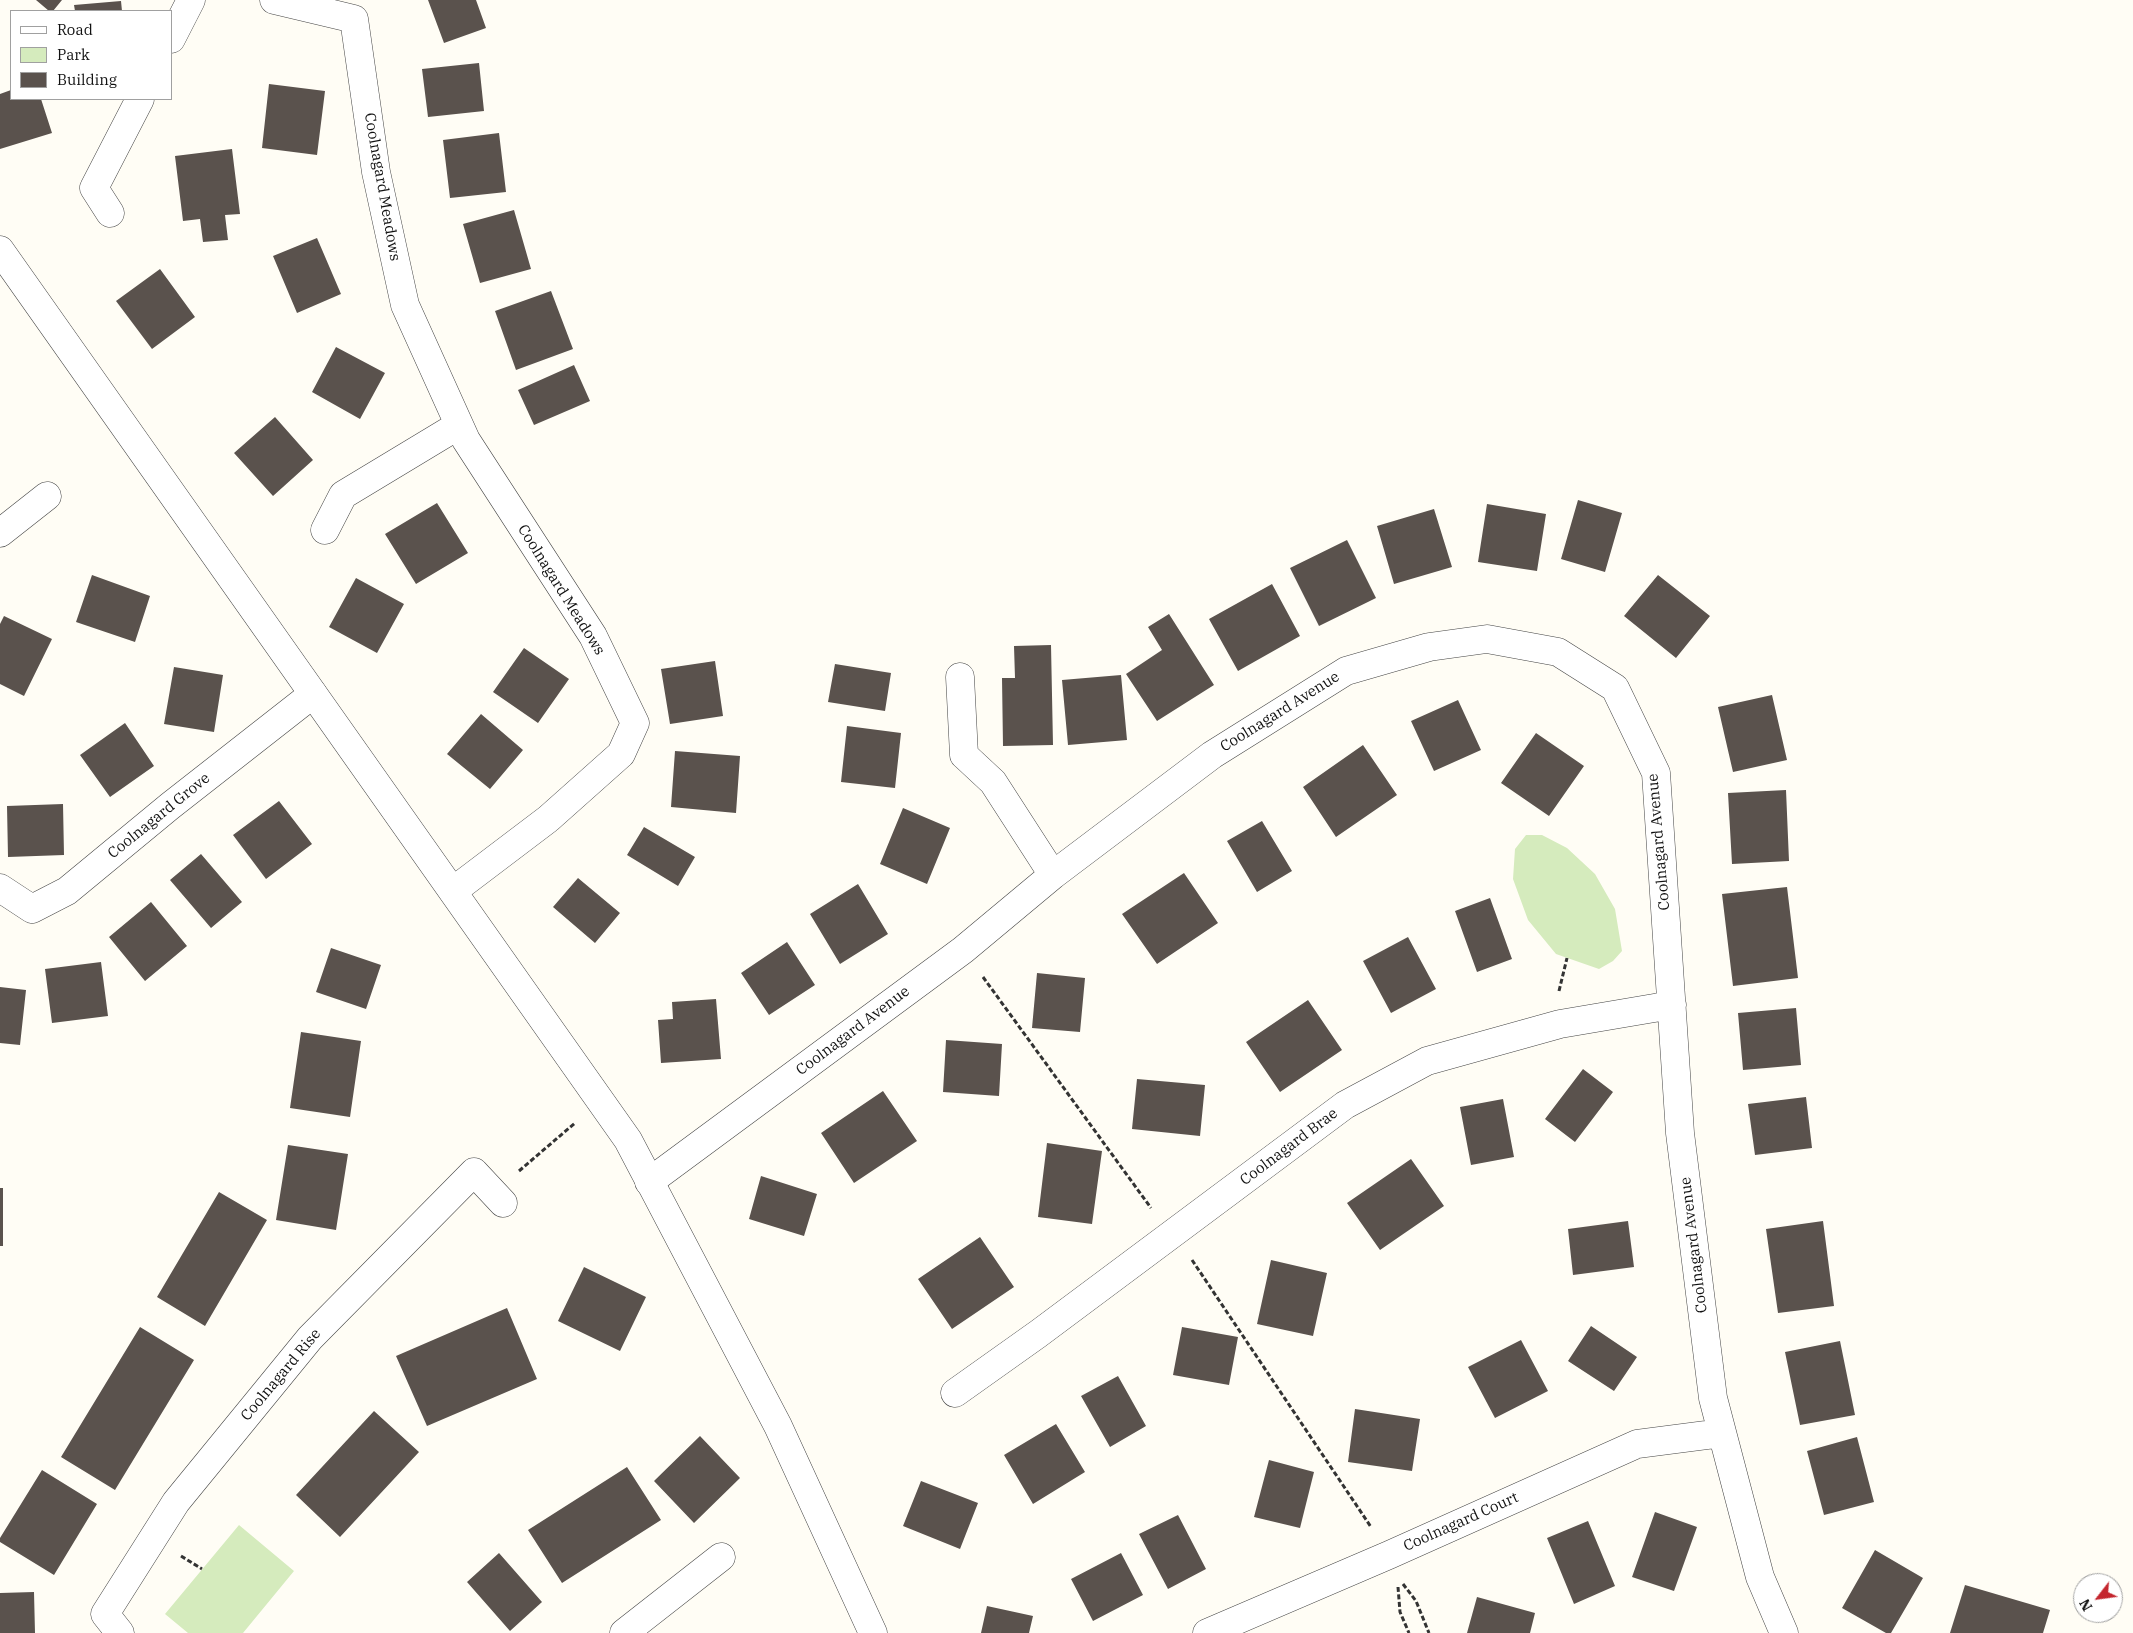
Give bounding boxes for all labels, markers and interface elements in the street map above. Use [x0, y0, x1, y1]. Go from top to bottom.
legend [10, 10, 172, 100]
text: Road [57, 20, 93, 39]
text: Park [57, 45, 90, 64]
text: Building [57, 70, 117, 89]
street label: Coolnagard Meadows [360, 111, 404, 263]
street label: Coolnagard Meadows [514, 522, 608, 658]
street label: Coolnagard Avenue [1217, 668, 1343, 756]
street label: Coolnagard Grove [104, 769, 214, 863]
street label: Coolnagard Avenue [1644, 773, 1674, 911]
street label: Coolnagard Avenue [793, 983, 913, 1079]
street label: Coolnagard Brae [1237, 1105, 1341, 1189]
street label: Coolnagard Avenue [1677, 1176, 1711, 1314]
street label: Coolnagard Rise [237, 1325, 325, 1425]
street label: Coolnagard Court [1401, 1489, 1521, 1555]
north arrow [2073, 1573, 2123, 1623]
text: N [2075, 1596, 2096, 1614]

